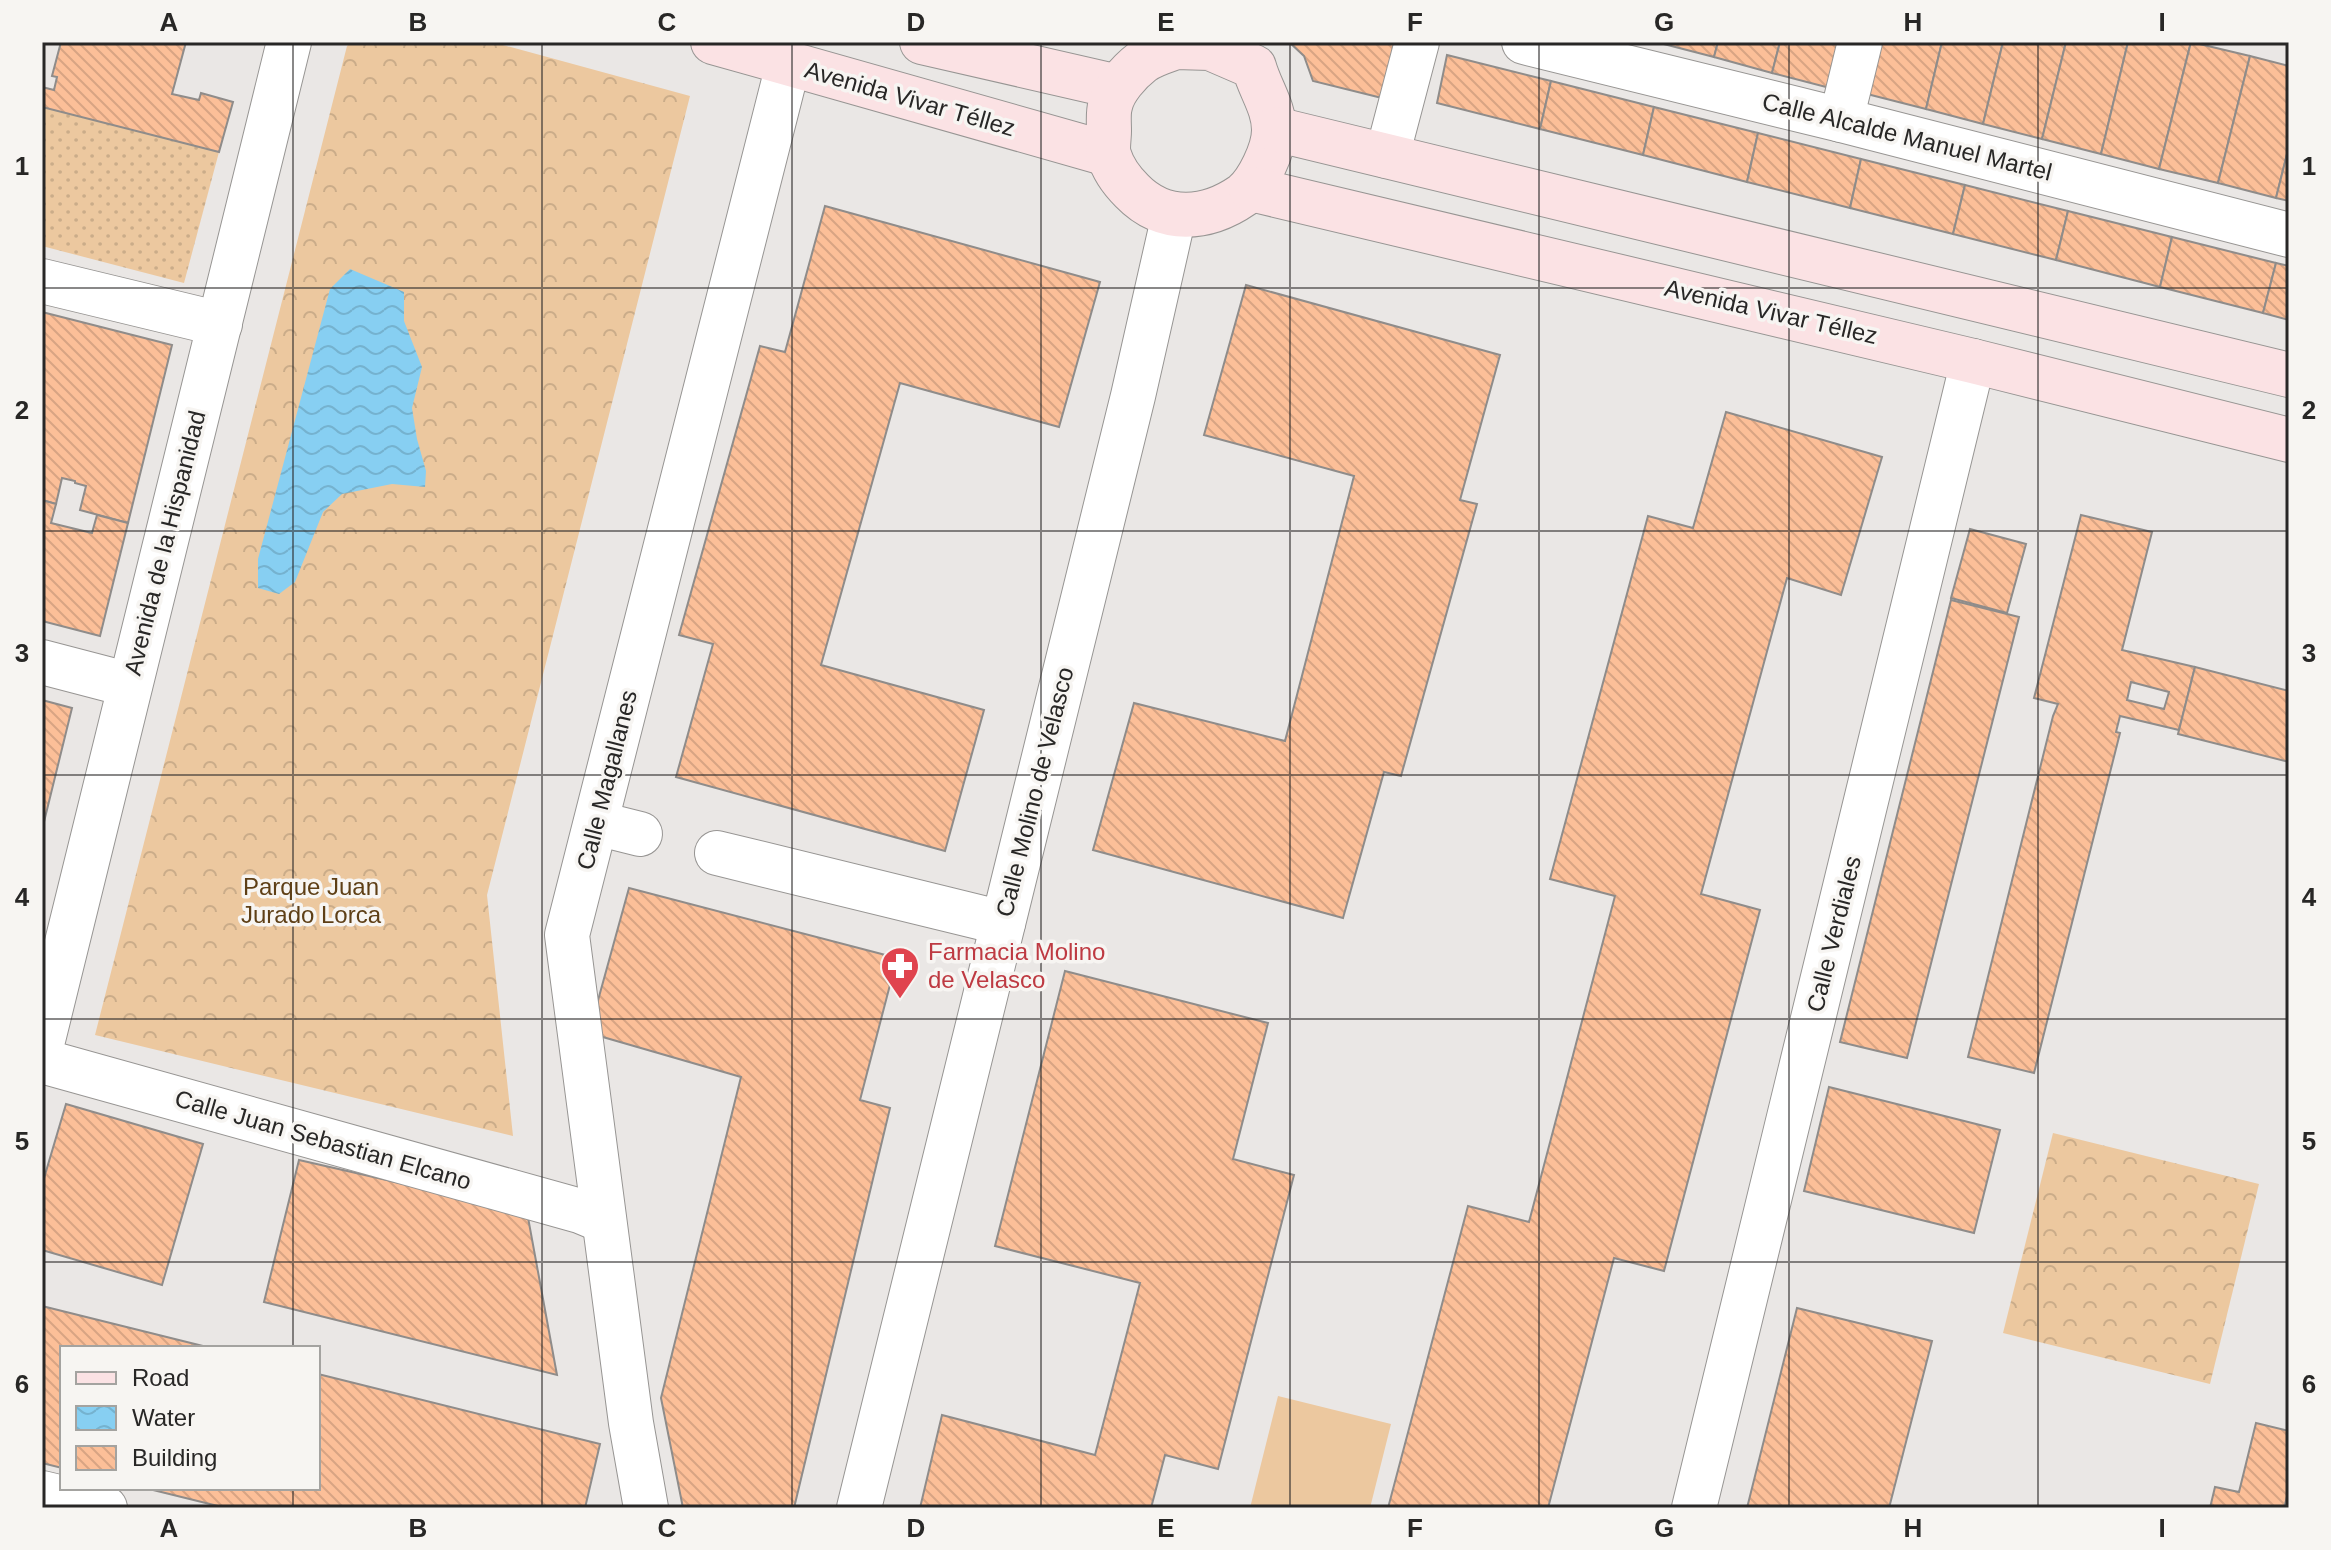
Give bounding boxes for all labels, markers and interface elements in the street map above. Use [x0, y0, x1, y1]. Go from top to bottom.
text: A [160, 7, 179, 37]
text: B [409, 7, 427, 37]
text: C [658, 7, 677, 37]
text: D [907, 7, 925, 37]
text: E [1157, 7, 1175, 37]
text: F [1407, 7, 1423, 37]
text: G [1654, 7, 1674, 37]
text: H [1904, 7, 1922, 37]
text: I [2158, 7, 2166, 37]
street label: Avenida Vivar Téllez [802, 56, 1018, 141]
street label: Calle Alcalde Manuel Martel [1760, 87, 2055, 186]
text: 1 [15, 151, 29, 181]
text: 1 [2302, 151, 2316, 181]
street label: Avenida Vivar Téllez [1662, 274, 1880, 349]
text: 2 [15, 395, 29, 425]
text: 2 [2302, 395, 2316, 425]
street label: Avenida de la Hispanidad [119, 408, 210, 678]
text: 3 [15, 638, 29, 668]
text: 3 [2302, 638, 2316, 668]
street label: Calle Molino de Velasco [990, 664, 1079, 919]
street label: Calle Magallanes [571, 687, 642, 872]
street label: Calle Verdiales [1801, 853, 1866, 1015]
park label: Parque Juan Jurado Lorca [241, 873, 382, 928]
text: 4 [15, 882, 30, 912]
text: 4 [2302, 882, 2317, 912]
place label: Farmacia Molino de Velasco [928, 938, 1105, 993]
pharmacy icon: Farmacia Molino de Velasco [879, 945, 921, 1000]
street label: Calle Juan Sebastian Elcano [172, 1084, 474, 1195]
text: 5 [15, 1126, 29, 1156]
text: 5 [2302, 1126, 2316, 1156]
legend [60, 1346, 320, 1490]
text: Road [132, 1364, 189, 1391]
text: 6 [15, 1369, 29, 1399]
text: 6 [2302, 1369, 2316, 1399]
text: Water [132, 1404, 195, 1431]
text: Building [132, 1444, 217, 1471]
text: A [160, 1513, 179, 1543]
text: B [409, 1513, 427, 1543]
text: C [658, 1513, 677, 1543]
text: D [907, 1513, 925, 1543]
text: E [1157, 1513, 1175, 1543]
text: F [1407, 1513, 1423, 1543]
text: G [1654, 1513, 1674, 1543]
text: H [1904, 1513, 1922, 1543]
text: I [2158, 1513, 2166, 1543]

